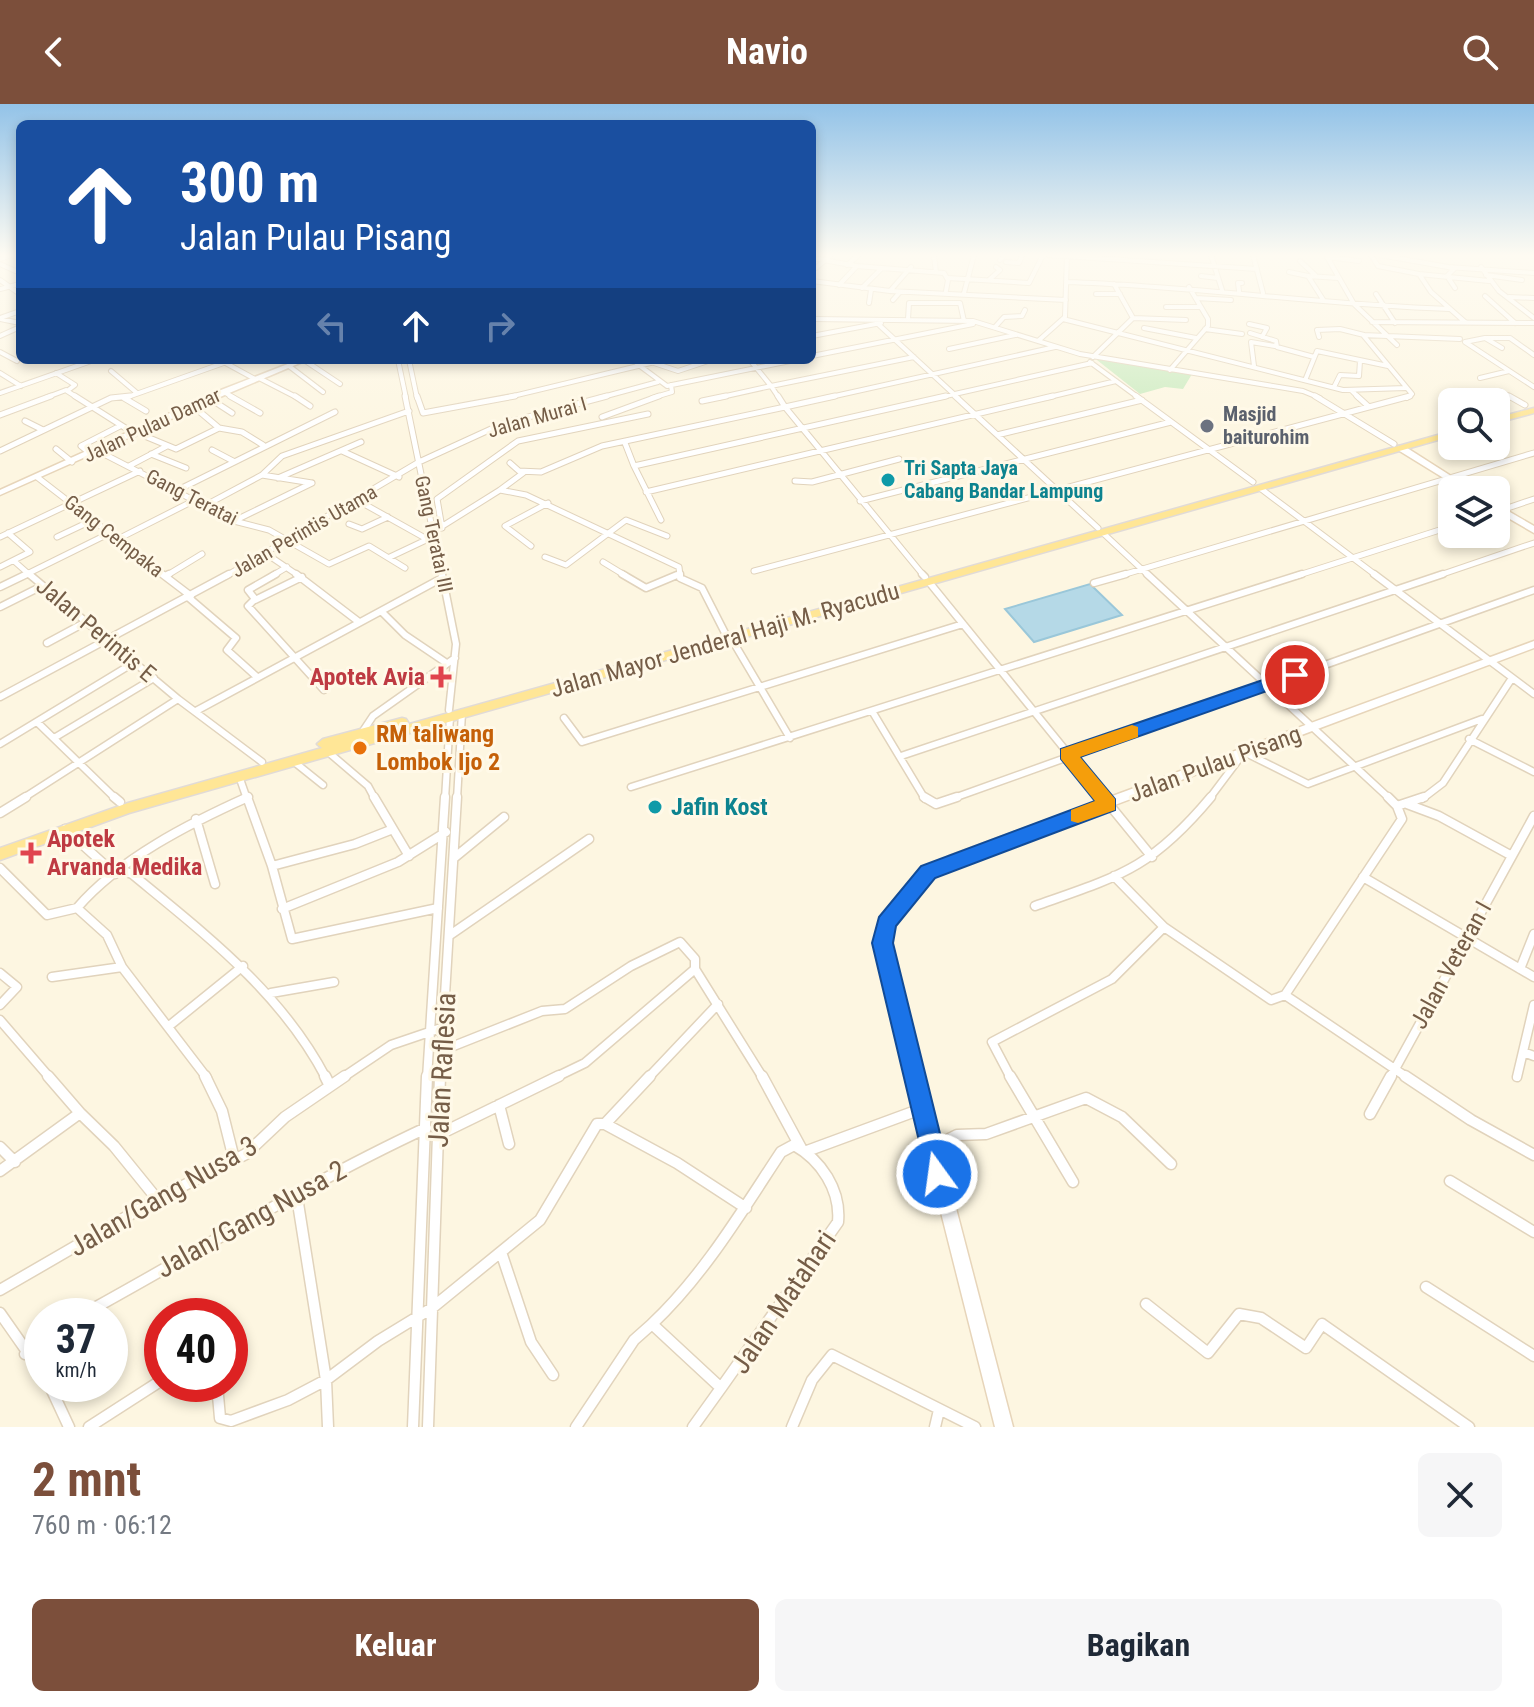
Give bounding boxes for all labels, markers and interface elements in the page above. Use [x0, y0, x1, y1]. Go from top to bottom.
icon: back [32, 30, 76, 74]
icon: search [1458, 30, 1502, 74]
text: Navio [726, 31, 808, 73]
text: 300 m [180, 150, 319, 216]
icon: ahead [48, 152, 152, 256]
text: Jalan Pulau Pisang [180, 217, 451, 259]
icon: left [310, 304, 354, 348]
icon: ahead [394, 304, 438, 348]
icon: right [478, 304, 522, 348]
street label: Jalan Pulau Damar [80, 383, 224, 467]
map controls [1438, 388, 1510, 548]
button: search [1438, 388, 1510, 460]
street label: Jalan Murai I [485, 391, 589, 443]
place label: Masjid baiturohim [1223, 402, 1309, 449]
marker: Masjid baiturohim [1198, 417, 1216, 435]
place label: Tri Sapta Jaya Cabang Bandar Lampung [904, 456, 1103, 503]
street label: Gang Teratai [142, 464, 242, 530]
marker: Tri Sapta Jaya Cabang Bandar Lampung [879, 471, 897, 489]
street label: Gang Teratai III [410, 473, 458, 595]
button: layers [1438, 476, 1510, 548]
street label: Jalan Perintis Utama [227, 480, 381, 582]
street label: Gang Cempaka [60, 490, 168, 582]
street label: Jalan Perintis E [31, 572, 161, 688]
street label: Jalan Mayor Jenderal Haji M. Ryacudu [547, 577, 903, 703]
pin [1261, 641, 1329, 709]
icon: arrive [1273, 653, 1317, 697]
place label: Apotek Avia [310, 663, 425, 691]
marker: Apotek Avia [432, 668, 450, 686]
place label: RM taliwang Lombok Ijo 2 [376, 720, 500, 776]
street label: Jalan Pulau Pisang [1125, 720, 1305, 808]
marker: RM taliwang Lombok Ijo 2 [351, 739, 369, 757]
place label: Jafin Kost [671, 793, 768, 821]
marker: Jafin Kost [646, 798, 664, 816]
place label: Apotek Arvanda Medika [47, 825, 202, 881]
marker: Apotek Arvanda Medika [22, 844, 40, 862]
street label: Jalan Veteran I [1405, 896, 1497, 1034]
street label: Jalan Raflesia [421, 992, 463, 1148]
street label: Jalan/Gang Nusa 3 [63, 1129, 263, 1263]
position arrow [895, 1132, 979, 1216]
street label: Jalan/Gang Nusa 2 [150, 1153, 352, 1285]
street label: Jalan Matahari [723, 1224, 843, 1380]
speed limit sign: 40 [144, 1298, 248, 1402]
text: 37 [56, 1316, 96, 1363]
text: km/h [55, 1358, 97, 1382]
text: 2 mnt [32, 1451, 141, 1508]
button: close [1418, 1453, 1502, 1537]
text: 760 m · 06:12 [32, 1510, 172, 1540]
button: Keluar [32, 1599, 759, 1691]
button: Bagikan [775, 1599, 1502, 1691]

